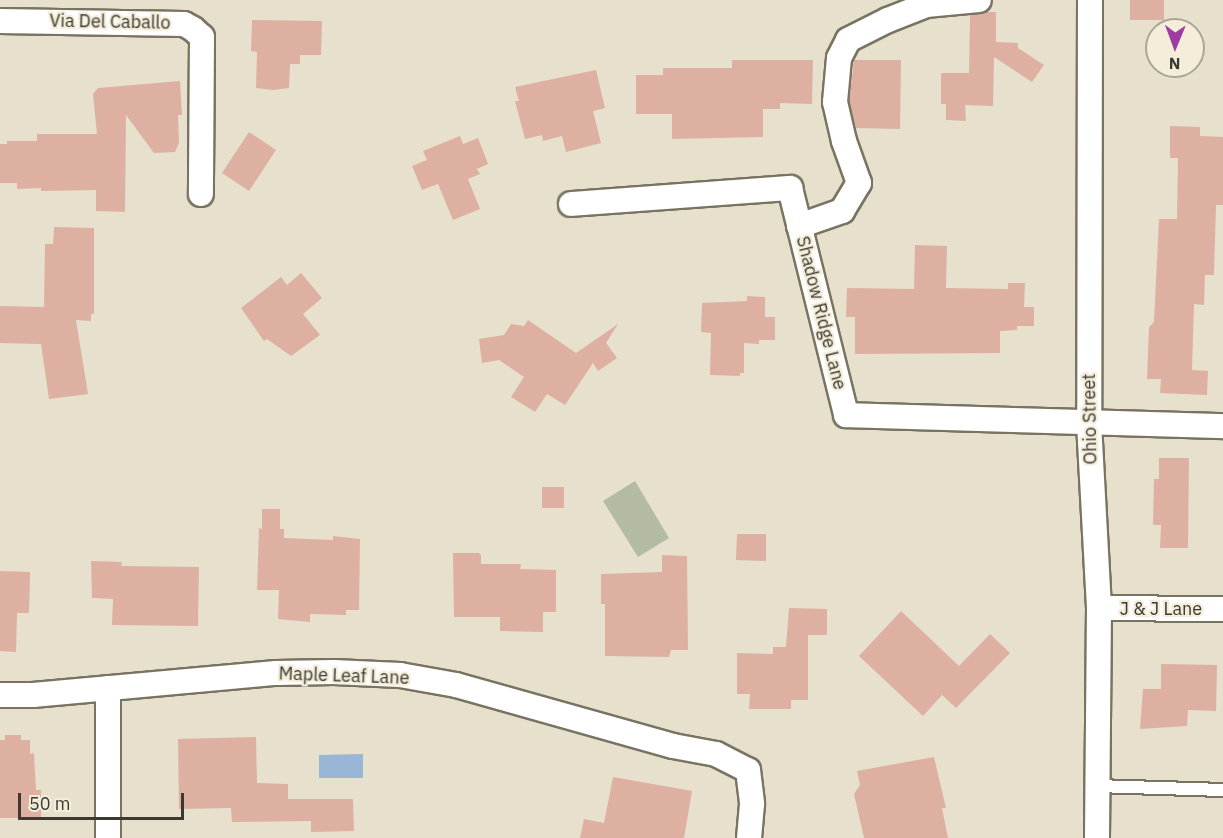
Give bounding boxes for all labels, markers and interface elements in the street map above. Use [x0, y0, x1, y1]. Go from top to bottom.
street label: Via Del Caballo [49, 10, 171, 34]
north arrow [1145, 18, 1205, 78]
text: N [1169, 54, 1181, 74]
street label: Shadow Ridge Lane [791, 234, 851, 392]
street label: Ohio Street [1078, 373, 1102, 465]
street label: J & J Lane [1120, 598, 1202, 620]
street label: Maple Leaf Lane [278, 663, 410, 689]
scale bar [21, 781, 188, 819]
text: 50 m [29, 792, 71, 815]

